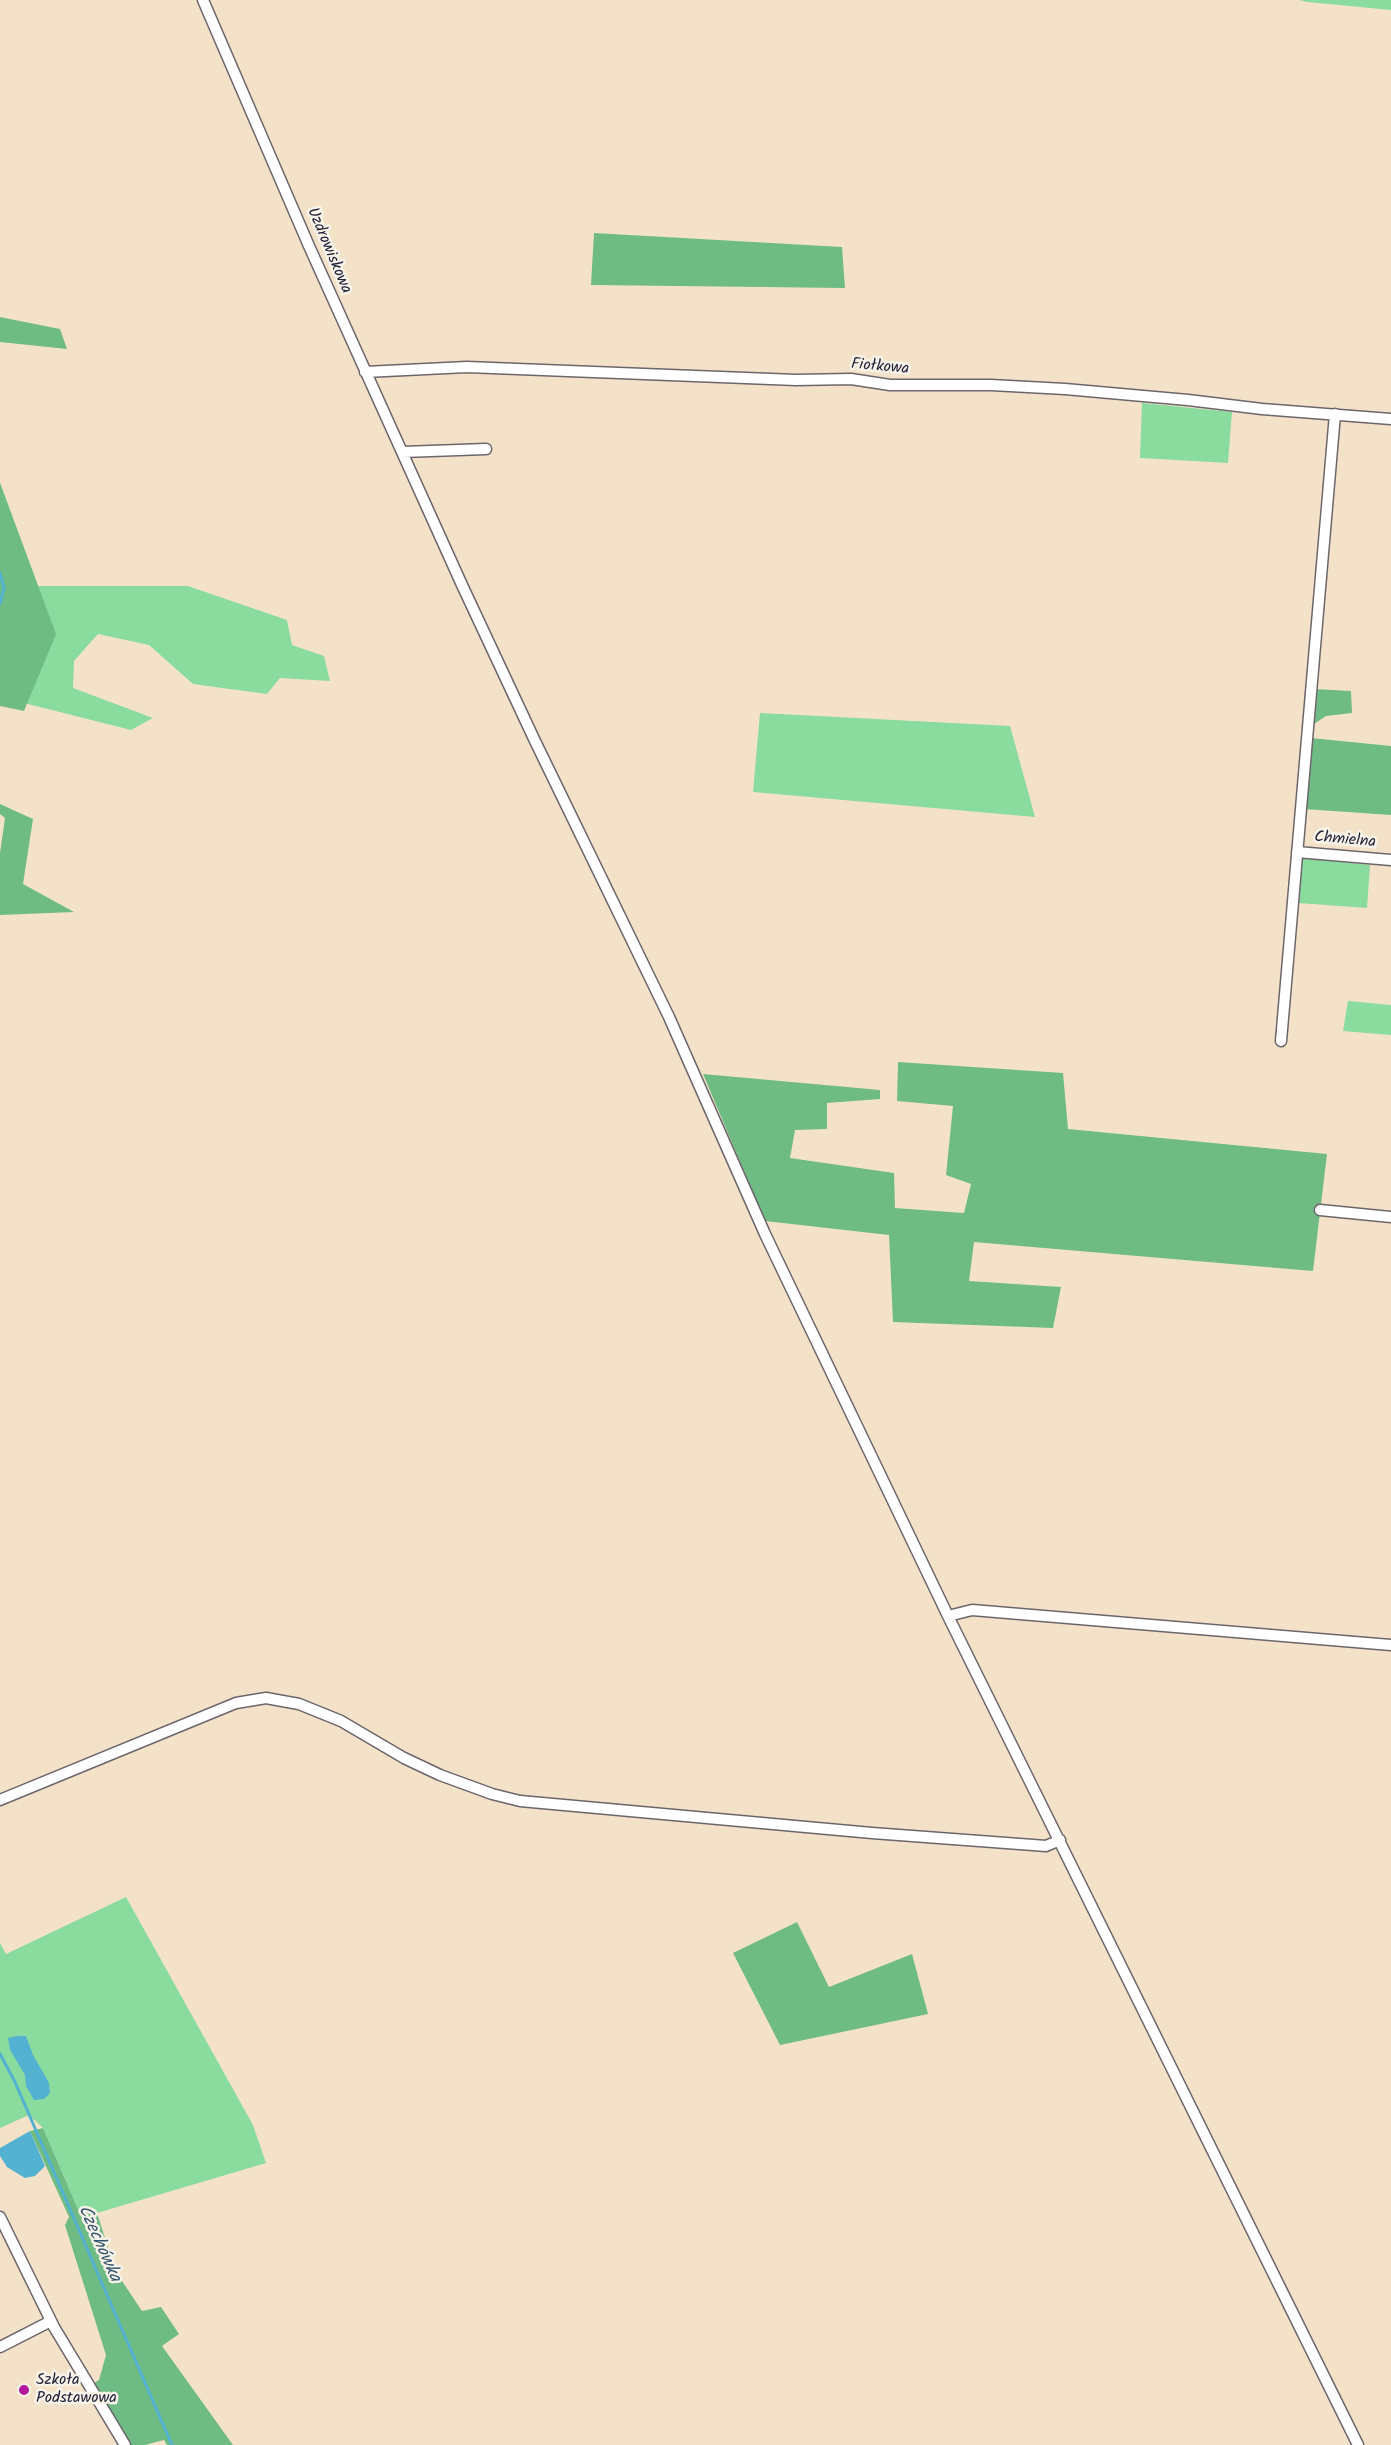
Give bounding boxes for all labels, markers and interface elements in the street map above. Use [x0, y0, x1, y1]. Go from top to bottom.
street label: Uzdrowiskowa [301, 205, 355, 297]
street label: Fiołkowa [850, 356, 910, 380]
street label: Chmielna [1313, 829, 1377, 853]
water label: Czechówka [72, 2202, 124, 2286]
place label: Szkoła Podstawowa [36, 2371, 117, 2409]
marker: Szkoła Podstawowa [17, 2383, 31, 2397]

